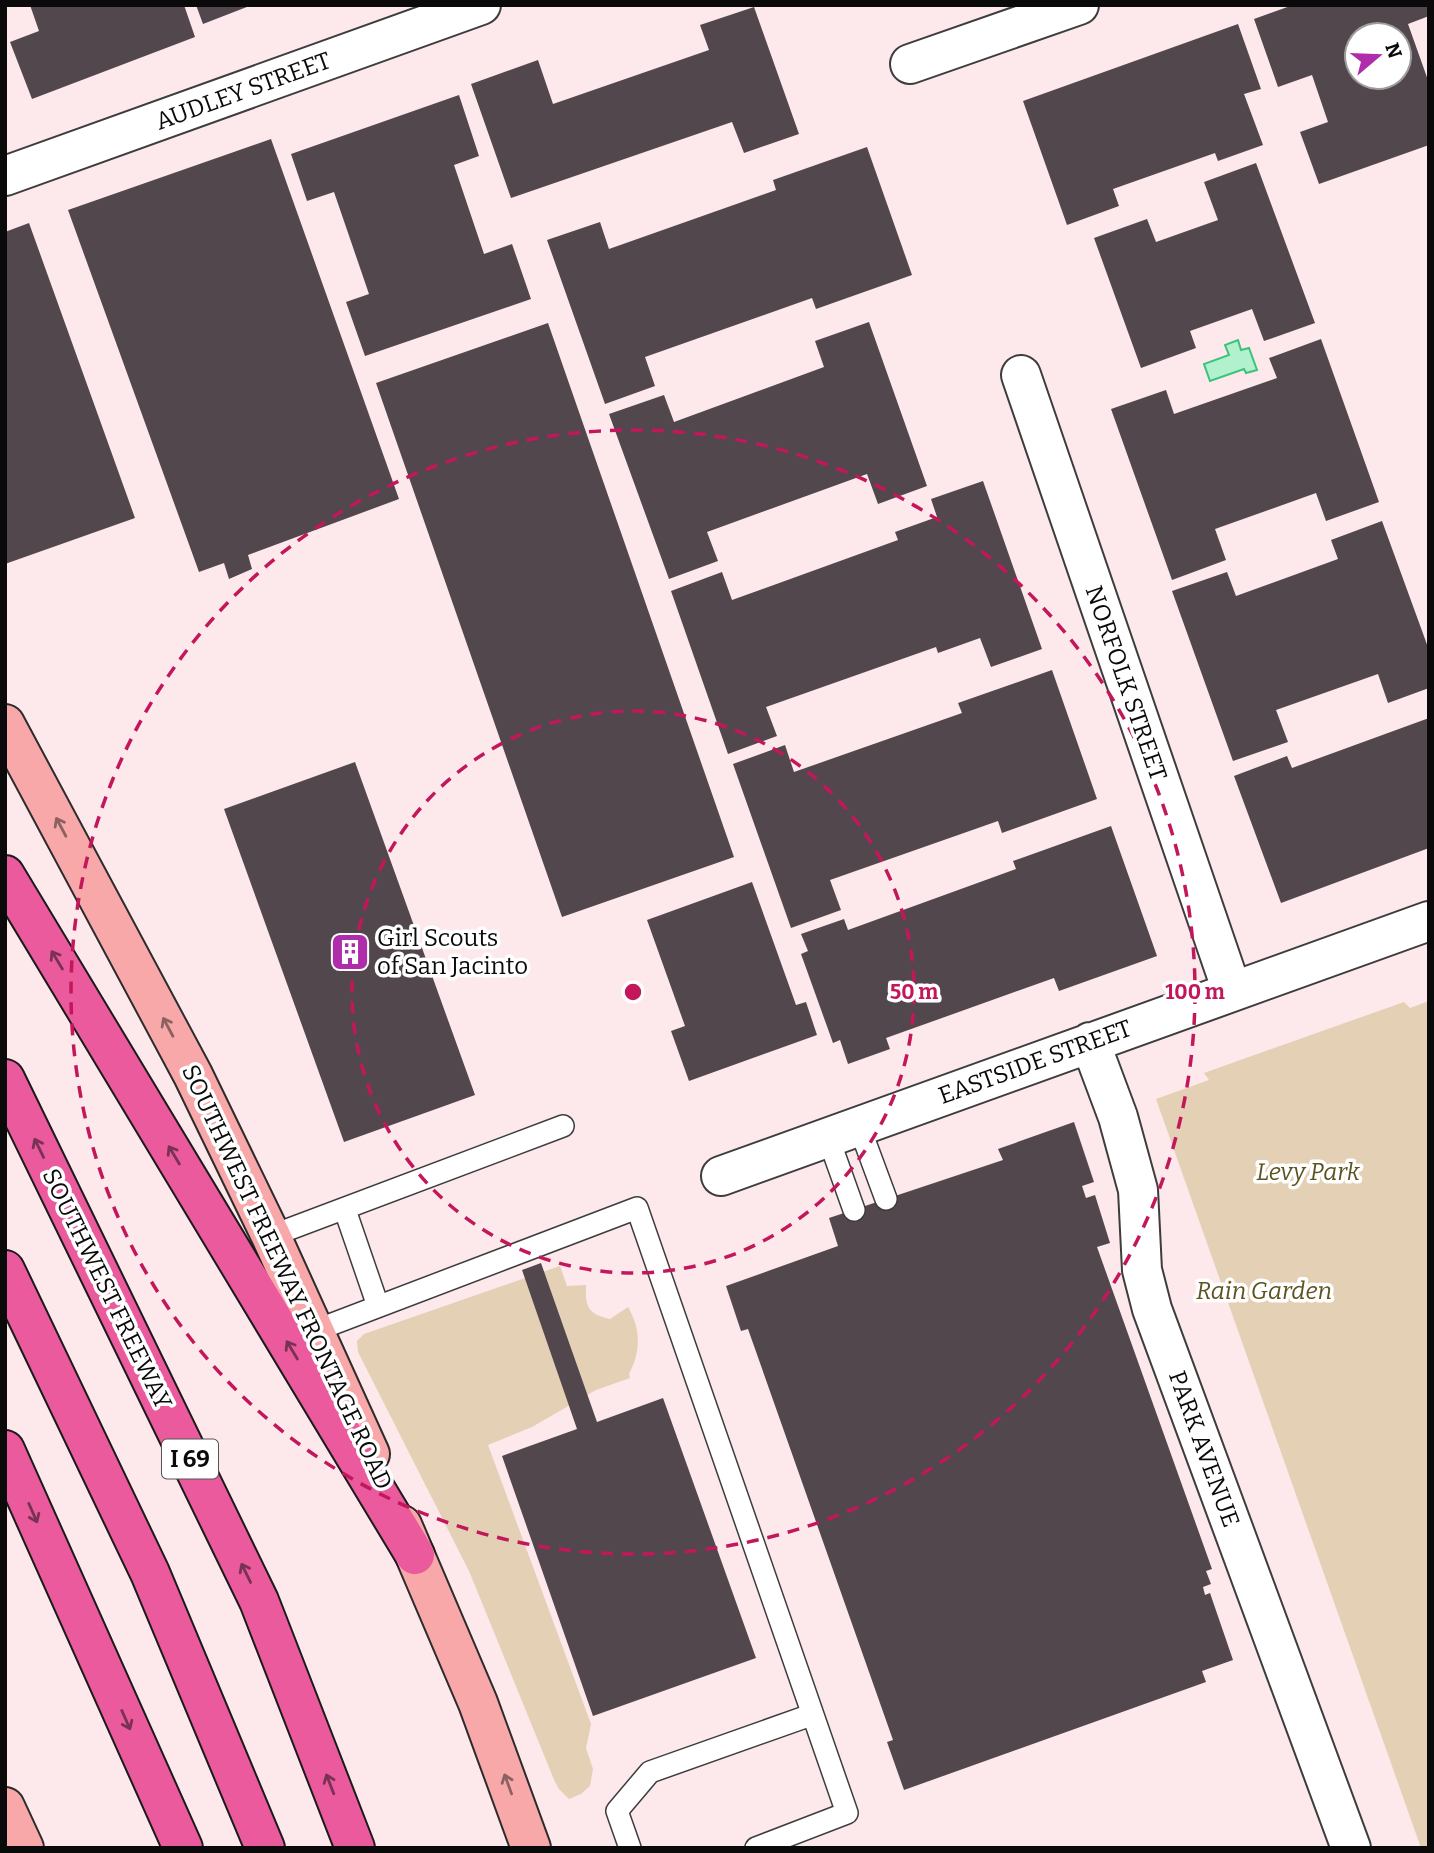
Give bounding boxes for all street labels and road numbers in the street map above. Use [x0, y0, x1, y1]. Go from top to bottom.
street label: AUDLEY STREET [152, 46, 334, 136]
street label: NORFOLK STREET [1079, 582, 1173, 784]
street label: EASTSIDE STREET [935, 1014, 1135, 1110]
street label: SOUTHWEST FREEWAY FRONTAGE ROAD [176, 1060, 398, 1494]
street label: SOUTHWEST FREEWAY [37, 1164, 178, 1414]
street label: PARK AVENUE [1163, 1367, 1245, 1531]
road number: I 69 [162, 1440, 218, 1478]

